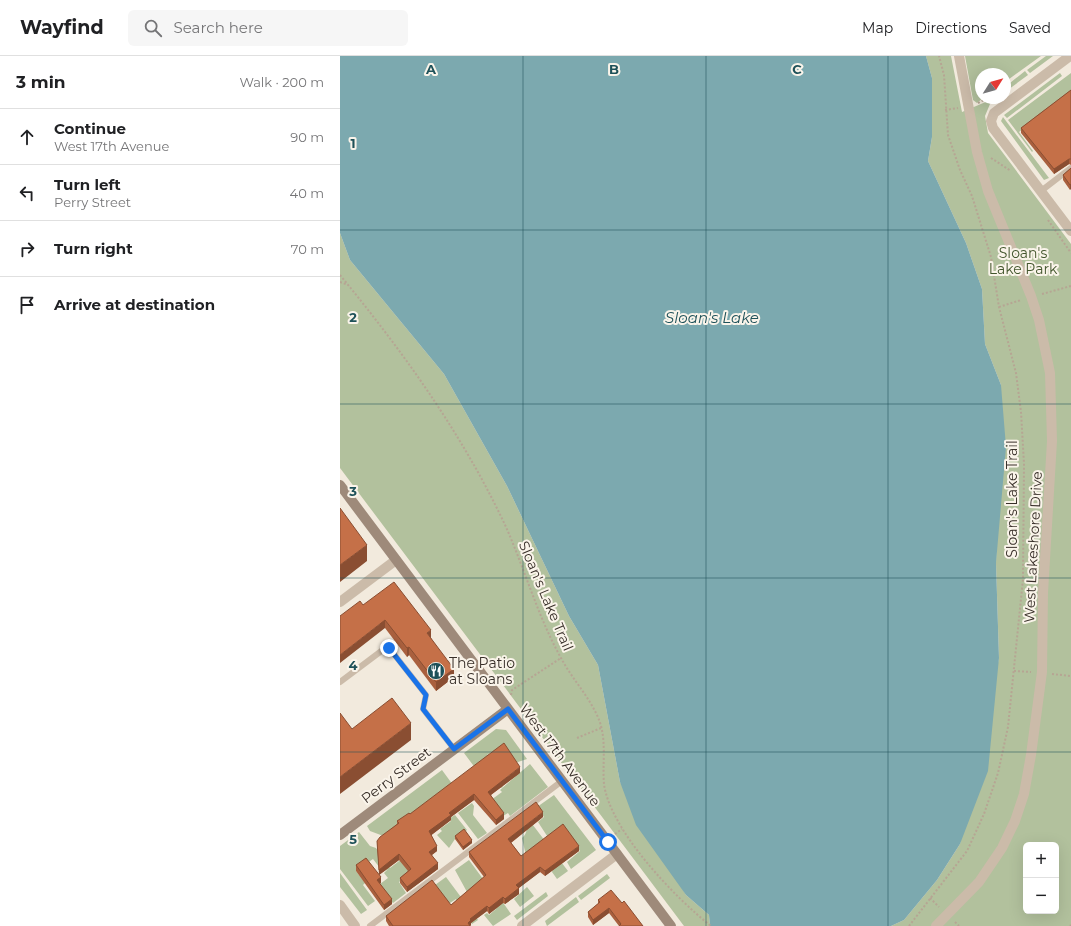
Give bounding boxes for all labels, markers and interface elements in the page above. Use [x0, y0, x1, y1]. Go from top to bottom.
search box [128, 10, 408, 46]
text: Wayfind [20, 16, 104, 39]
icon: search [142, 17, 164, 39]
text: Search here [174, 18, 263, 37]
text: Map [862, 19, 893, 37]
text: Directions [915, 19, 987, 37]
text: Saved [1009, 19, 1051, 37]
text: A [425, 61, 437, 77]
text: B [609, 61, 619, 77]
text: C [792, 61, 802, 77]
north arrow [975, 68, 1011, 104]
text: 3 min [16, 72, 66, 92]
text: Walk · 200 m [239, 74, 324, 90]
text: Continue [54, 119, 126, 138]
icon: ahead [16, 126, 38, 148]
text: 90 m [290, 129, 324, 145]
text: 1 [350, 135, 356, 151]
text: West 17th Avenue [54, 138, 169, 154]
text: Turn left [54, 175, 121, 194]
icon: left [16, 182, 38, 204]
text: 40 m [290, 185, 324, 201]
text: Perry Street [54, 194, 131, 210]
icon: right [16, 238, 38, 260]
text: Turn right [54, 239, 133, 258]
text: 70 m [291, 241, 324, 257]
park label: Sloan's Lake Park [989, 244, 1058, 278]
icon: arrive [16, 294, 38, 316]
text: Arrive at destination [54, 295, 215, 314]
water label: Sloan's Lake [665, 308, 759, 327]
text: 2 [349, 309, 357, 325]
street label: Sloan's Lake Trail [1003, 440, 1021, 558]
street label: West Lakeshore Drive [1020, 471, 1046, 623]
text: 3 [348, 483, 357, 499]
street label: Sloan's Lake Trail [515, 538, 577, 654]
route end [380, 639, 398, 657]
place label: The Patio at Sloans [449, 654, 515, 688]
text: 4 [349, 657, 358, 673]
restaurant icon: The Patio at Sloans [426, 661, 446, 681]
street label: West 17th Avenue [515, 700, 605, 810]
street label: Perry Street [357, 743, 435, 807]
text: 5 [349, 831, 357, 847]
route start [599, 833, 617, 851]
map controls [1023, 842, 1059, 914]
button: + [1023, 842, 1059, 878]
button: − [1023, 878, 1059, 914]

